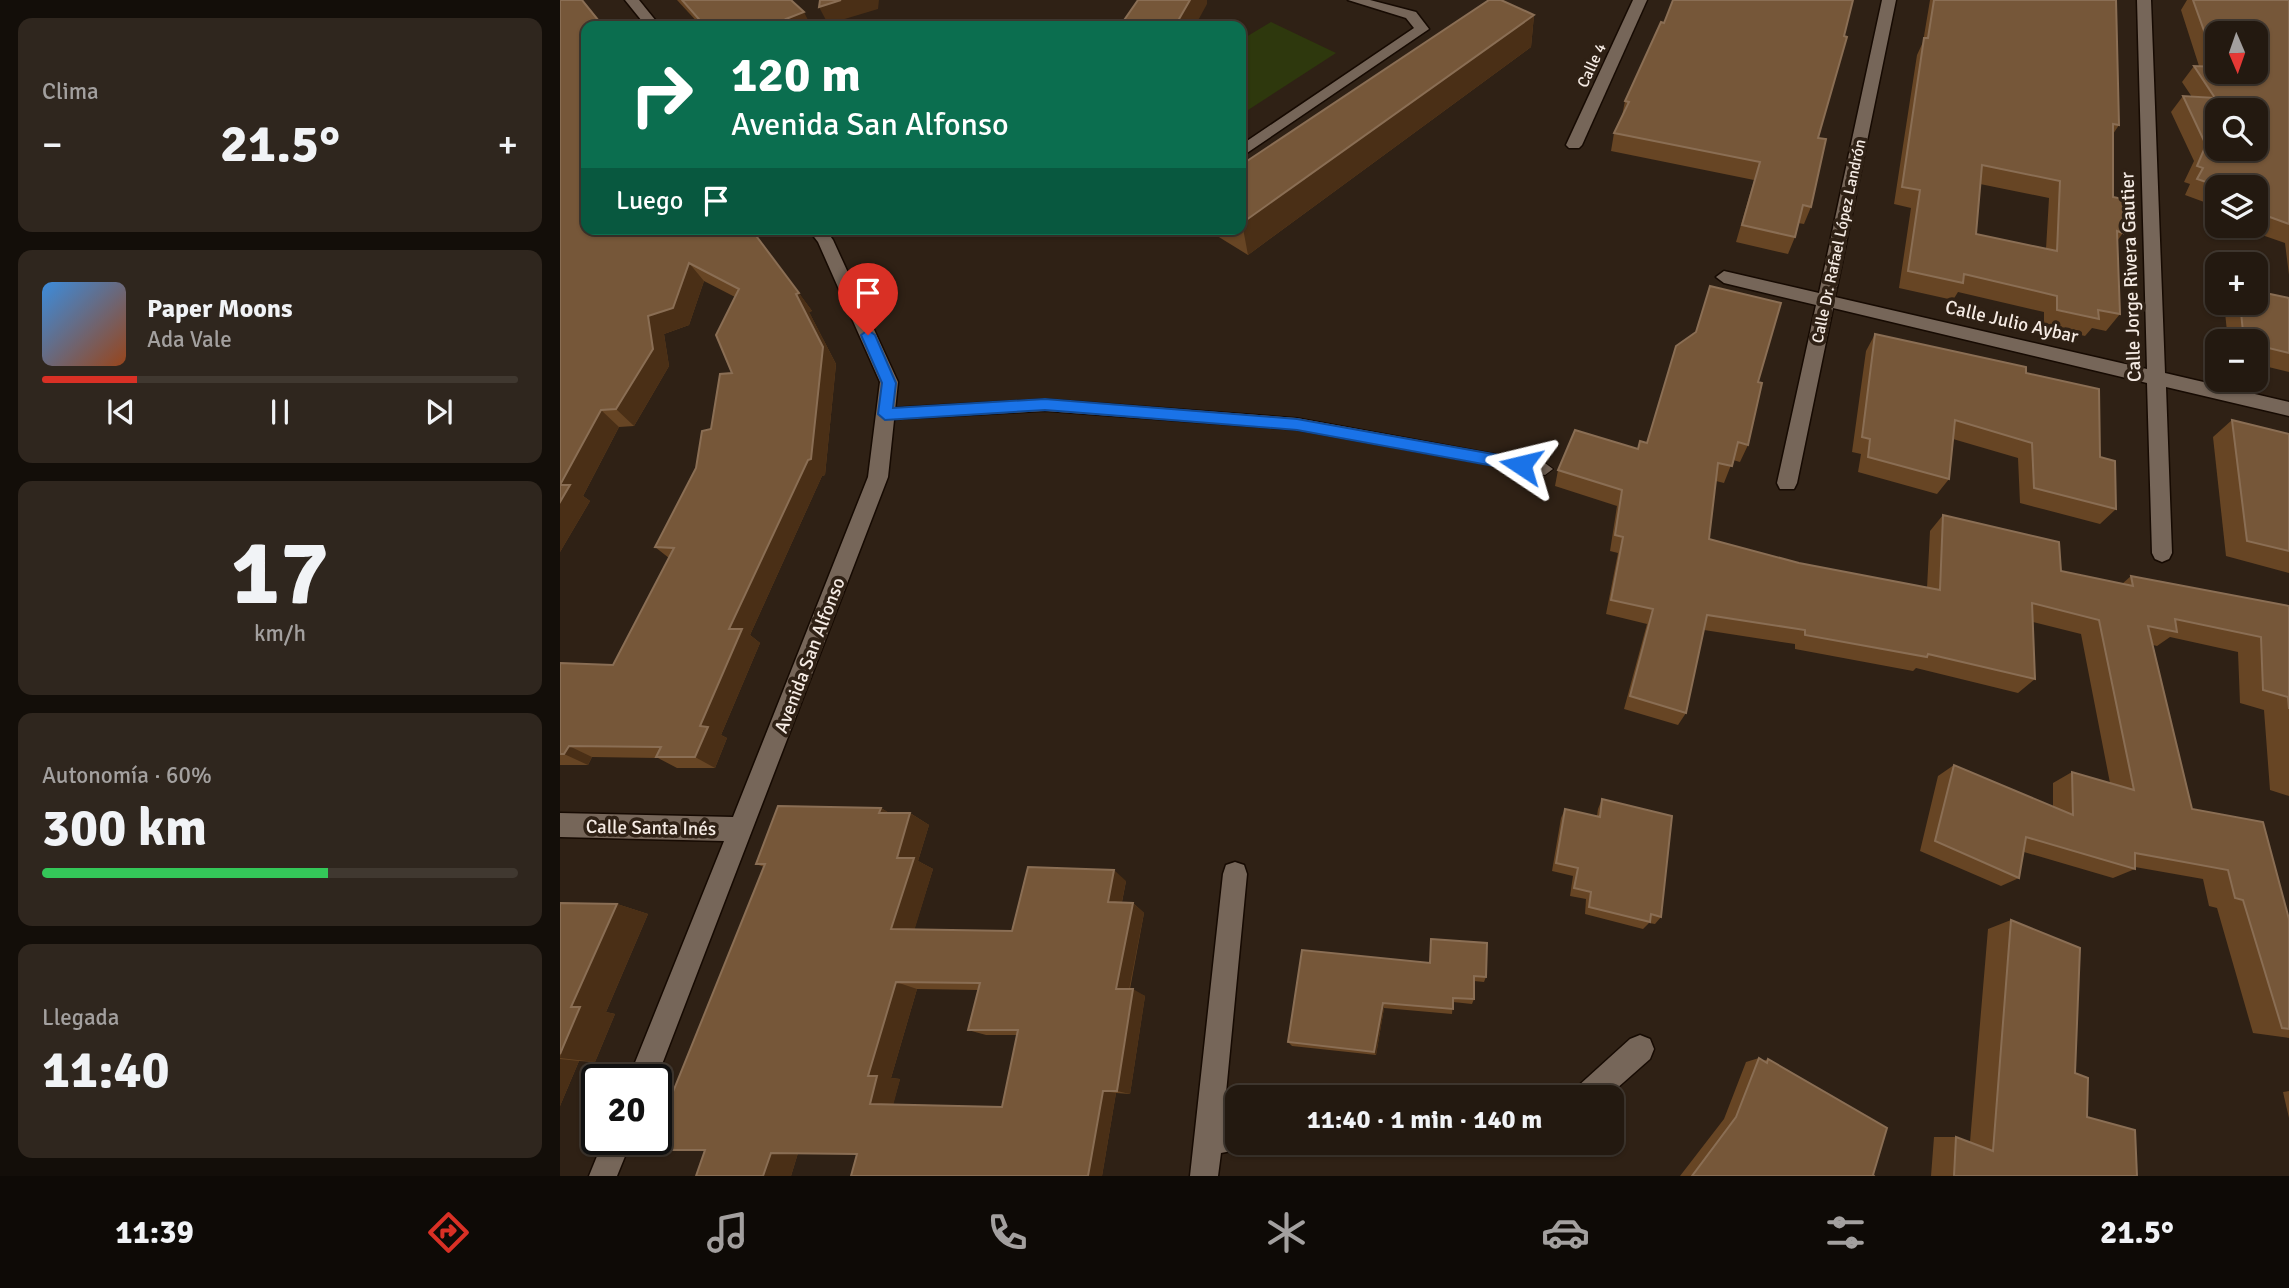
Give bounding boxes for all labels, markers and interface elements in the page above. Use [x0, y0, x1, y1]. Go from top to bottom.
north arrow [2205, 21, 2268, 84]
map controls [2205, 21, 2268, 392]
street label: Calle 4 [1573, 40, 1611, 91]
text: 120 m [731, 45, 861, 105]
icon: right [616, 49, 707, 140]
text: Clima [42, 77, 99, 106]
button: search [2205, 98, 2268, 161]
text: Avenida San Alfonso [731, 105, 1009, 144]
text: 21.5° [220, 112, 340, 176]
text: − [42, 121, 63, 168]
text: + [497, 121, 518, 168]
street label: Calle Dr. Rafael López Landrón [1808, 137, 1870, 345]
street label: Calle Jorge Rivera Gautier [2115, 172, 2147, 382]
button: layers [2205, 175, 2268, 238]
icon: arrive [697, 182, 735, 220]
text: Luego [616, 185, 683, 217]
button: + [2205, 252, 2268, 315]
pin [838, 263, 898, 335]
icon: arrive [849, 274, 887, 312]
text: Paper Moons [147, 293, 293, 325]
street label: Calle Julio Aybar [1943, 295, 2081, 349]
text: Ada Vale [147, 325, 232, 354]
button: − [2205, 329, 2268, 392]
icon: previous [102, 393, 140, 431]
icon: pause [261, 393, 299, 431]
icon: next [420, 393, 458, 431]
position arrow [1484, 428, 1558, 502]
text: 17 [231, 517, 329, 630]
street label: Avenida San Alfonso [769, 574, 851, 737]
text: km/h [254, 619, 306, 648]
text: Autonomía · 60% [42, 761, 212, 790]
text: 300 km [42, 796, 207, 860]
street label: Calle Santa Inés [586, 815, 716, 841]
text: Llegada [42, 1003, 119, 1032]
text: 11:40 [42, 1038, 170, 1102]
speed limit sign: 20 [581, 1064, 672, 1155]
text: 11:40 · 1 min · 140 m [1307, 1104, 1542, 1136]
icon: directions [424, 1208, 473, 1257]
icon: music [703, 1208, 752, 1257]
icon: phone [983, 1208, 1032, 1257]
icon: climate [1262, 1208, 1311, 1257]
icon: car [1541, 1208, 1590, 1257]
icon: filters [1821, 1208, 1870, 1257]
text: 11:39 [115, 1213, 194, 1252]
text: 21.5° [2100, 1213, 2174, 1252]

